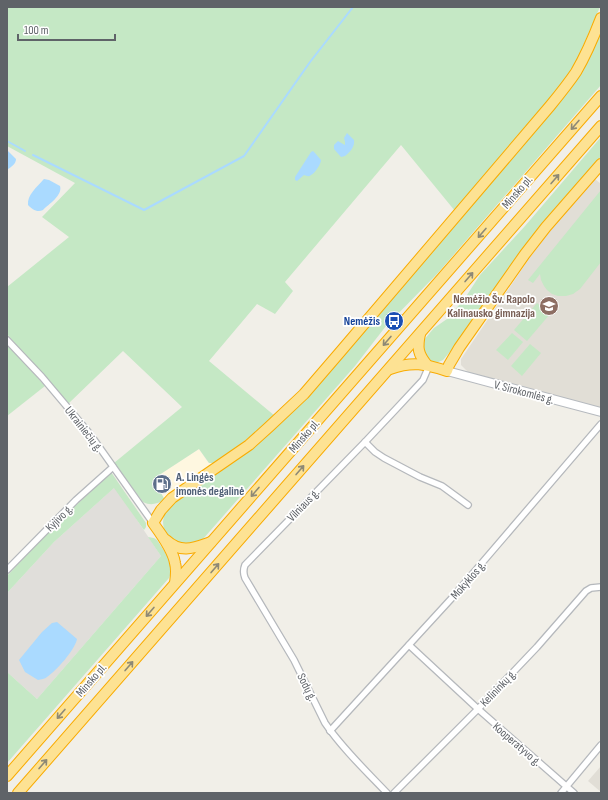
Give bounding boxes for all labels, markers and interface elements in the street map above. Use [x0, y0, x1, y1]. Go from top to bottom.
scale bar [18, 16, 115, 42]
text: 100 m [24, 23, 49, 38]
one-way arrow [571, 120, 580, 130]
street label: Minsko pl. [499, 172, 536, 212]
one-way arrow [550, 174, 559, 185]
one-way arrow [477, 227, 486, 238]
one-way arrow [464, 273, 473, 283]
place label: Nemėžio Šv. Rapolo Kalinausko gimnazija [447, 292, 535, 321]
school or university icon: Nemėžio Šv. Rapolo Kalinausko gimnazija [538, 295, 560, 317]
bus stop icon: Nemėžis [383, 310, 405, 332]
place label: Nemėžis [344, 314, 380, 329]
one-way arrow [382, 336, 391, 346]
street label: V. Sirokomlės g. [492, 377, 556, 408]
street label: Ukrainiečių g. [61, 403, 106, 455]
street label: Minsko pl. [286, 416, 323, 456]
one-way arrow [296, 465, 305, 475]
place label: A. Lingės įmonės degalinė [175, 470, 244, 499]
fuel station icon: A. Lingės įmonės degalinė [151, 473, 173, 495]
one-way arrow [251, 486, 260, 497]
street label: Vilniaus g. [284, 486, 323, 525]
street label: Kyjivo g. [43, 502, 76, 535]
street label: Mokyklos g. [447, 558, 489, 603]
one-way arrow [210, 563, 219, 573]
one-way arrow [145, 607, 154, 618]
street label: Minsko pl. [73, 660, 110, 700]
one-way arrow [124, 661, 134, 671]
street label: Kelininkų g. [477, 667, 520, 710]
street label: Sodų g. [293, 671, 320, 704]
one-way arrow [56, 709, 66, 719]
street label: Kooperatyvo g. [489, 719, 544, 770]
one-way arrow [39, 758, 48, 769]

